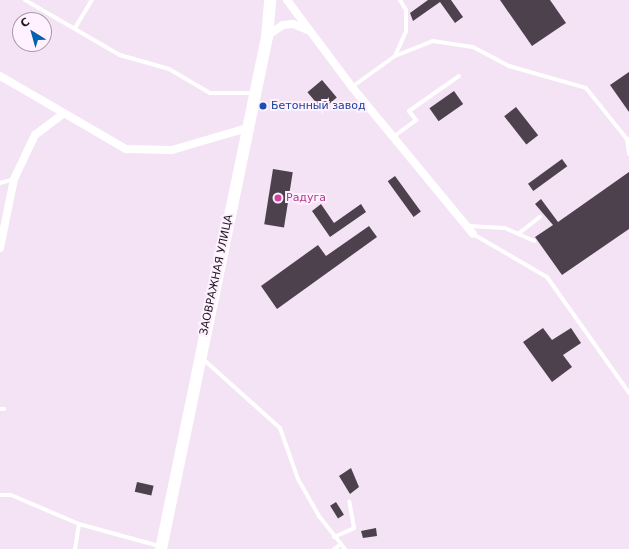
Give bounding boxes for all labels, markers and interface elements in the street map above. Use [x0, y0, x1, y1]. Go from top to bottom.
north arrow [12, 12, 52, 52]
text: С [18, 15, 32, 30]
place label: Бетонный завод [271, 99, 366, 113]
marker: Бетонный завод [258, 101, 268, 111]
place label: Радуга [286, 191, 326, 205]
marker: Радуга [273, 193, 283, 203]
street label: ЗАОВРАЖНАЯ УЛИЦА [198, 213, 236, 337]

